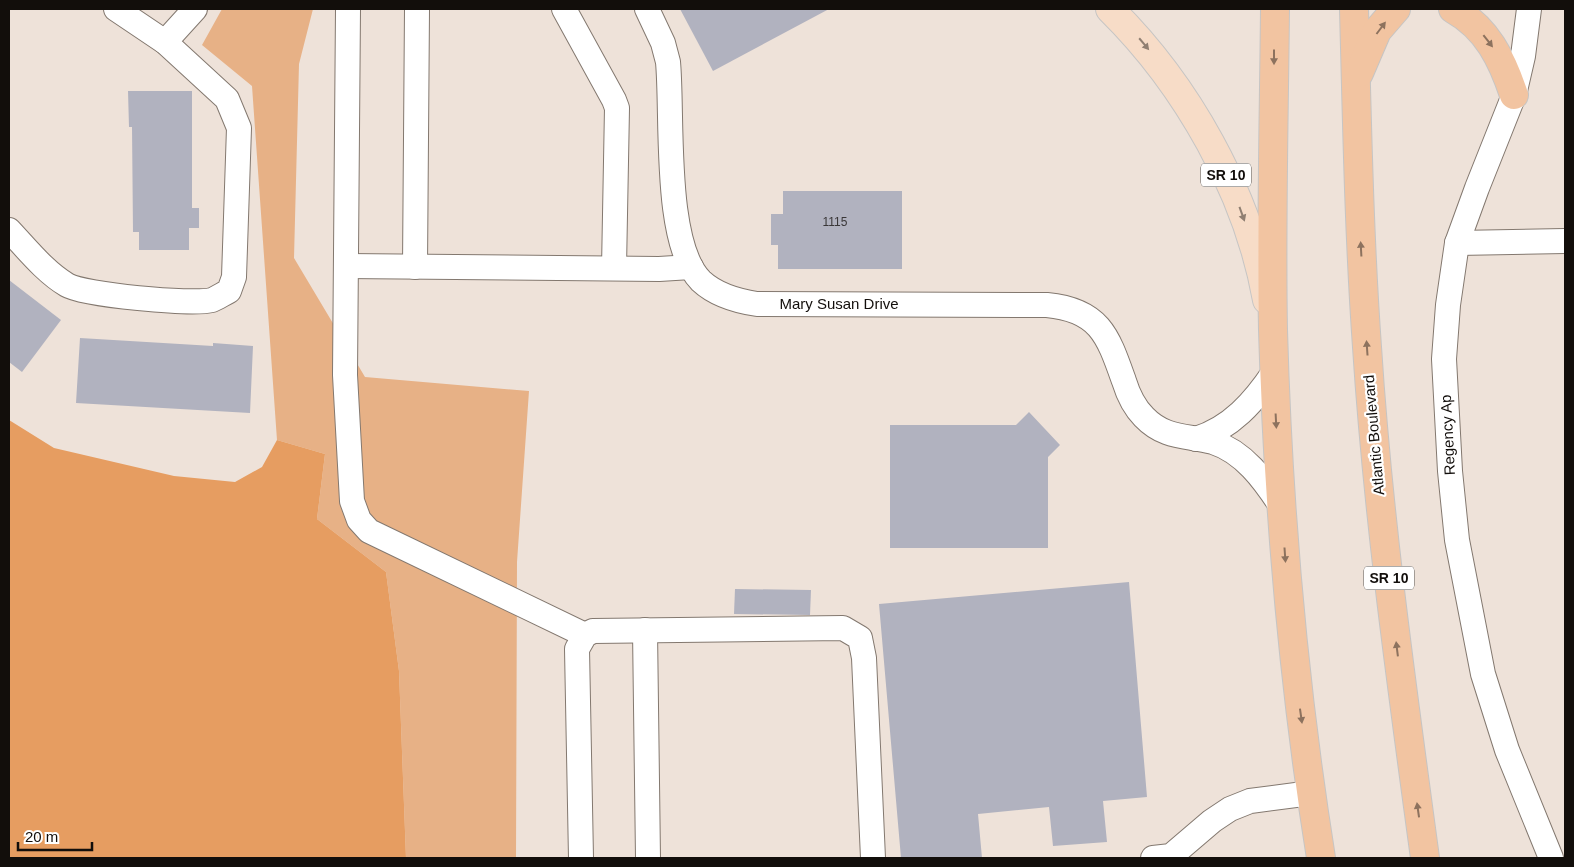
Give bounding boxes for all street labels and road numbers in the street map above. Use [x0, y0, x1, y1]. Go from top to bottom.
road number: SR 10 [1201, 164, 1251, 186]
street label: Mary Susan Drive [779, 295, 899, 312]
street label: Atlantic Boulevard [1360, 374, 1387, 496]
street label: Regency Ap [1437, 394, 1458, 476]
road number: SR 10 [1364, 566, 1414, 590]

